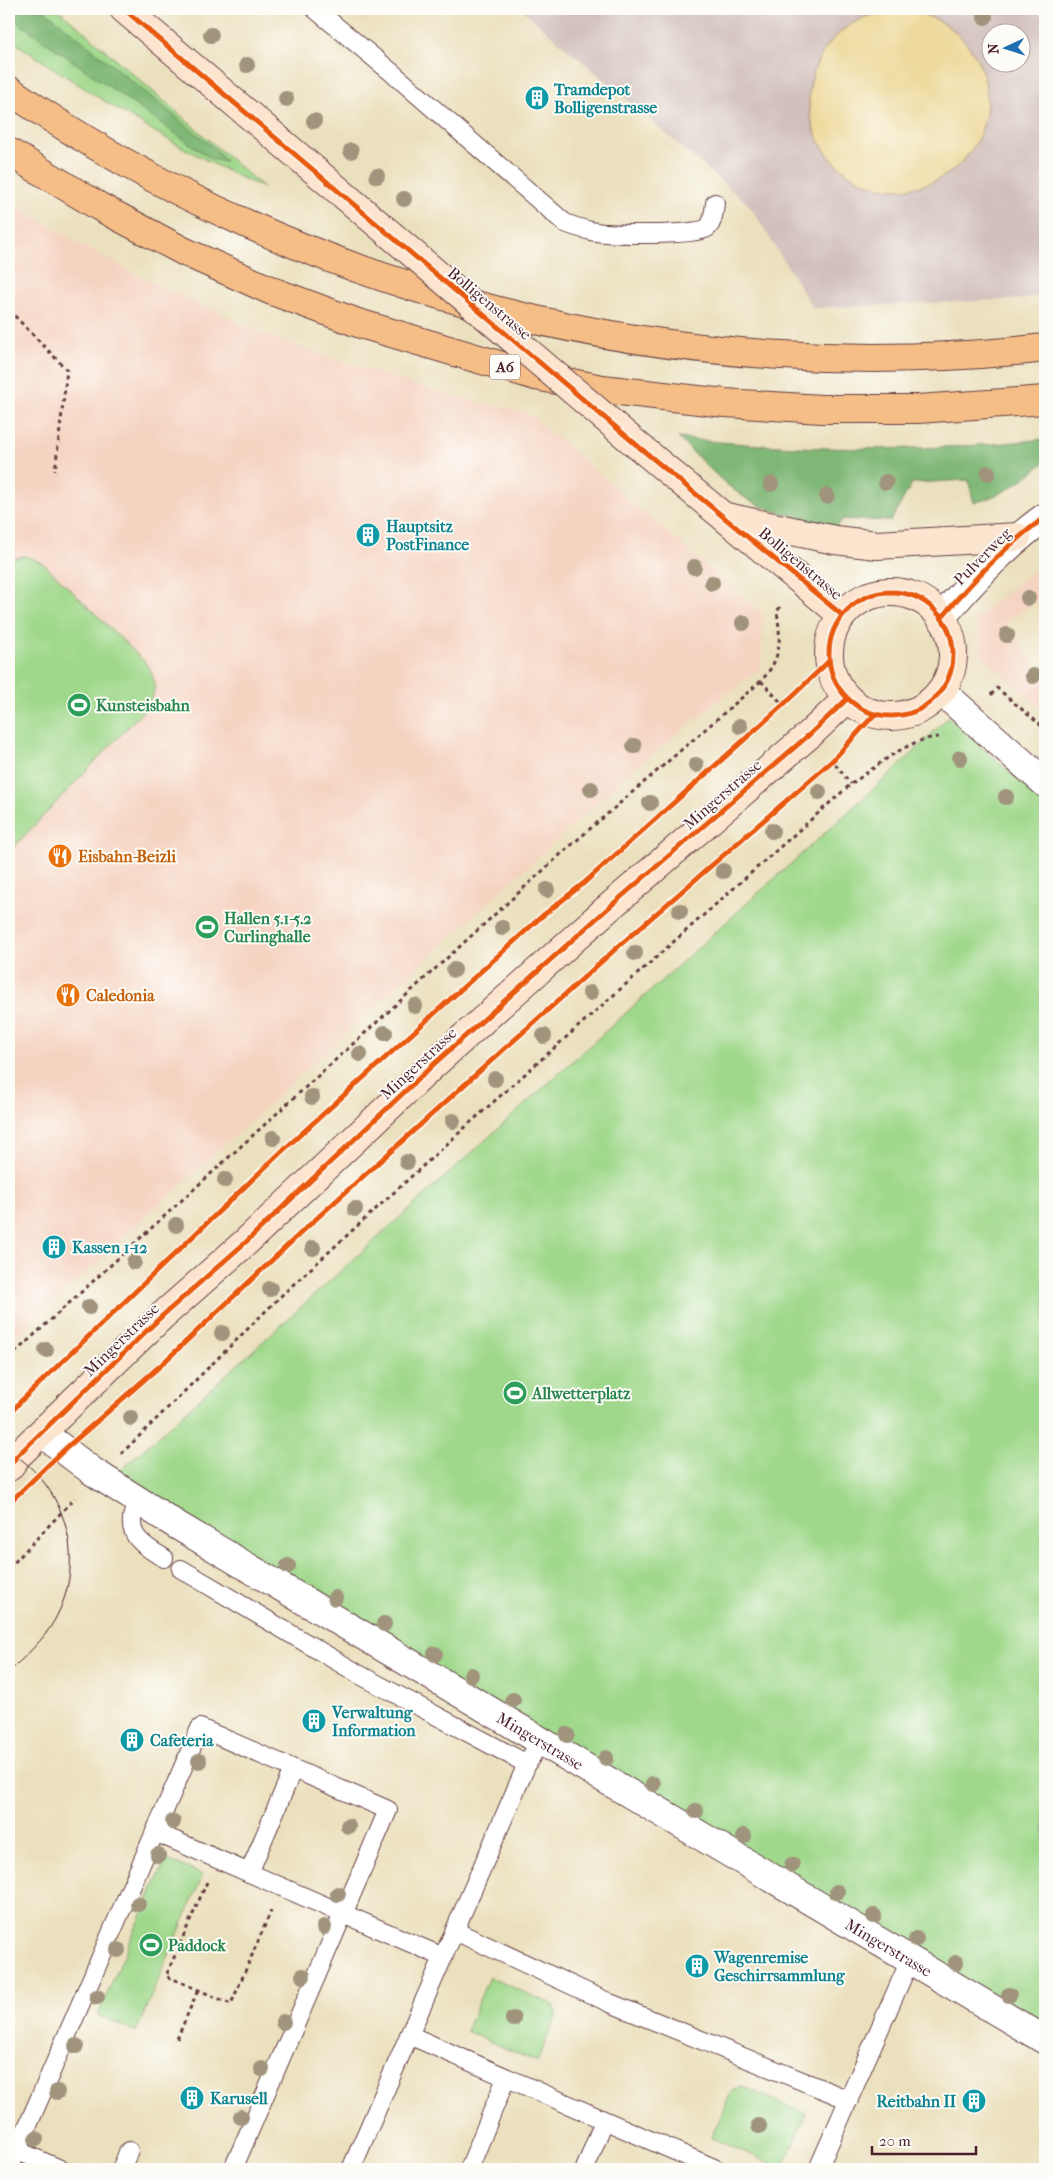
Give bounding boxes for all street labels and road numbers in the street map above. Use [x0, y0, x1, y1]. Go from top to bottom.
street label: Bolligenstrasse [444, 263, 535, 344]
road number: A6 [490, 354, 520, 380]
street label: Bolligenstrasse [755, 523, 846, 604]
street label: Pulverweg [950, 523, 1015, 589]
street label: Mingerstrasse [679, 755, 765, 834]
street label: Mingerstrasse [376, 1023, 461, 1104]
street label: Mingerstrasse [80, 1299, 163, 1380]
street label: Mingerstrasse [493, 1708, 587, 1774]
street label: Mingerstrasse [842, 1915, 935, 1981]

